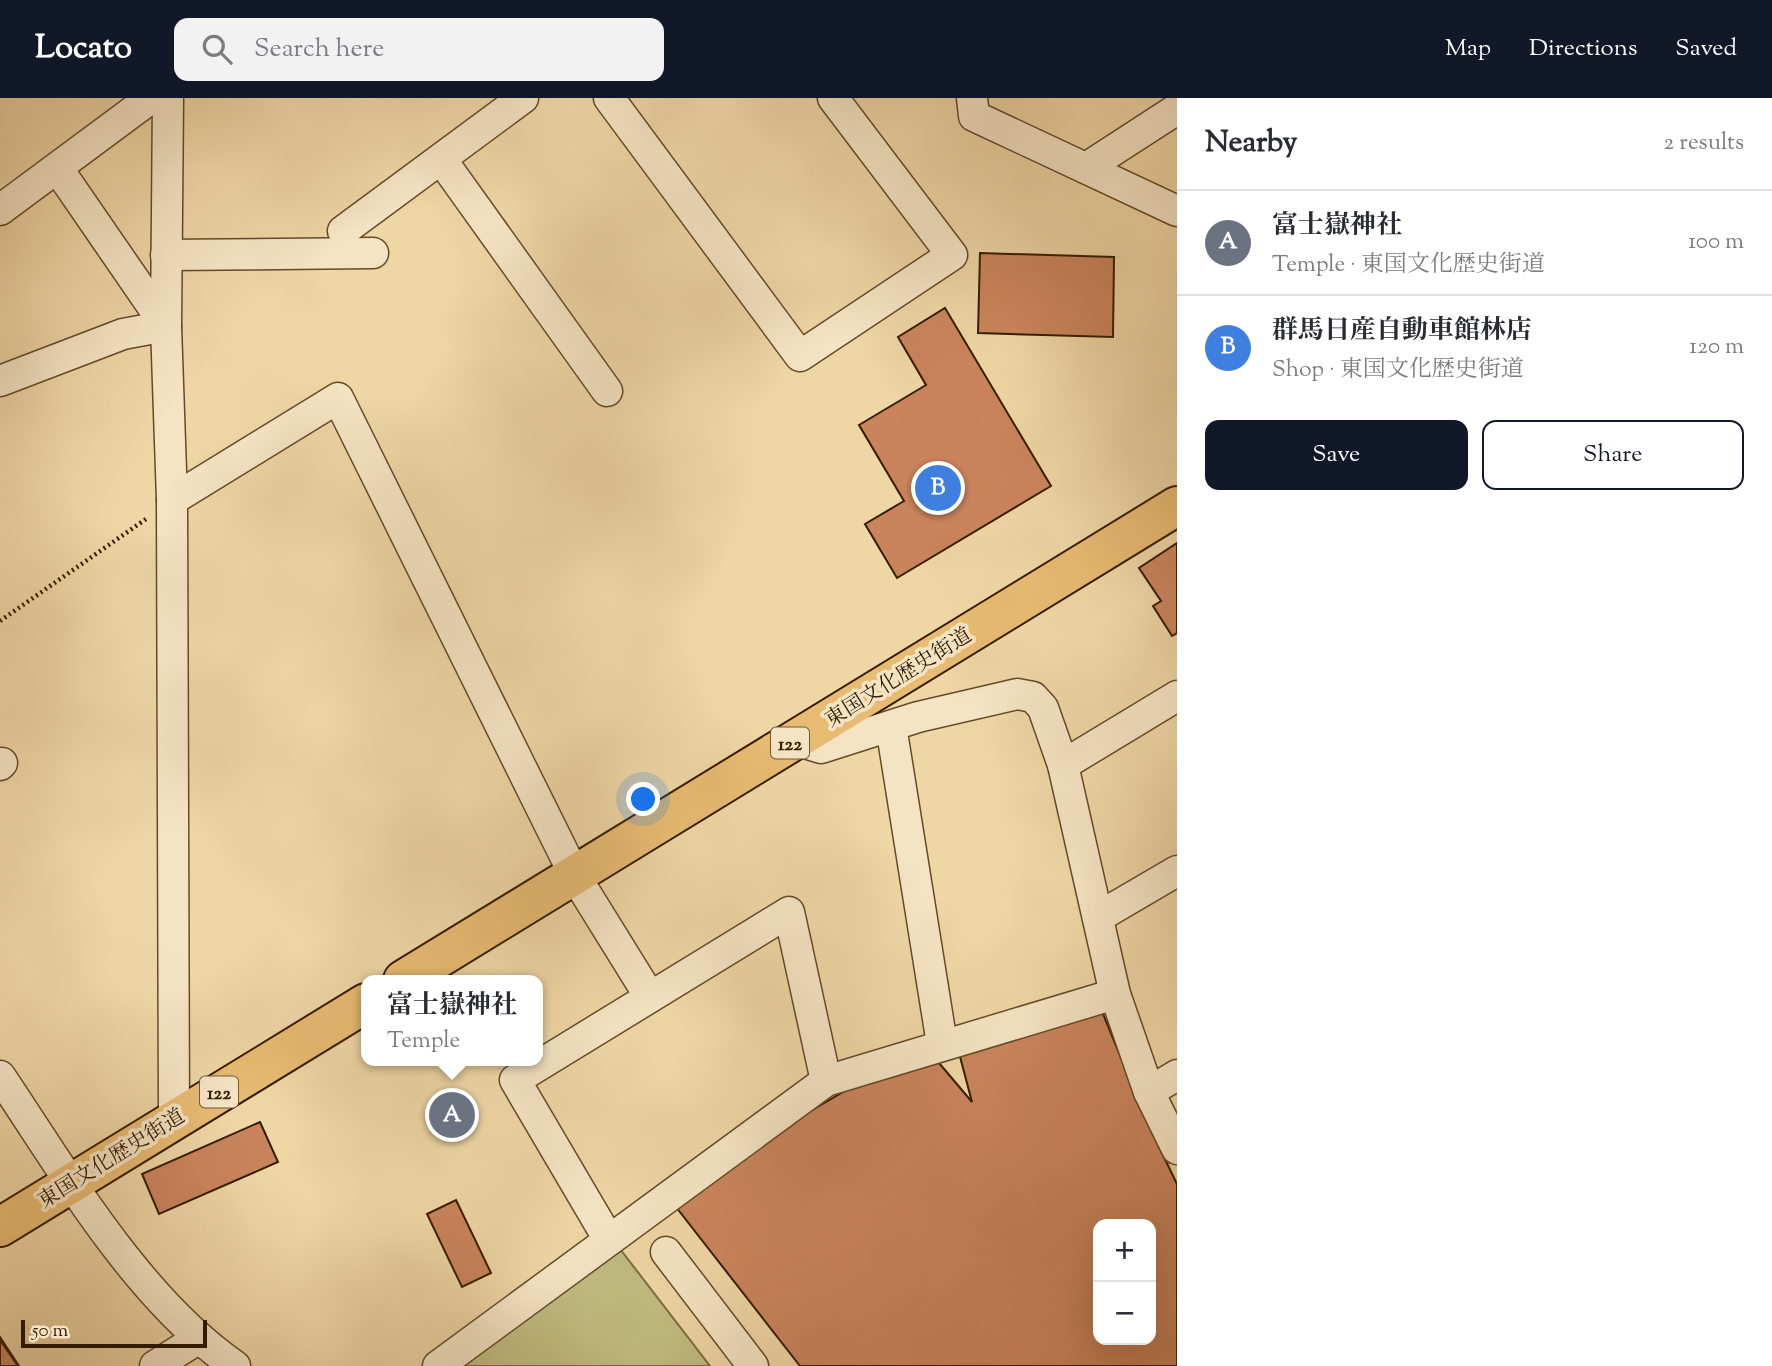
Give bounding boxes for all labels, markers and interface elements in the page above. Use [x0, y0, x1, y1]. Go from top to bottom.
search box [174, 18, 664, 81]
text: Locato [35, 25, 132, 73]
icon: search [198, 30, 236, 68]
text: Search here [254, 31, 384, 68]
text: Map [1445, 32, 1491, 66]
text: Directions [1529, 32, 1637, 66]
text: Saved [1675, 32, 1737, 66]
text: Nearby [1205, 122, 1297, 165]
text: 2 results [1664, 127, 1744, 160]
text: 富士嶽神社 [1272, 208, 1402, 245]
text: A [1219, 226, 1237, 259]
text: 100 m [1688, 226, 1744, 259]
text: Temple · 東国文化歴史街道 [1272, 249, 1545, 282]
text: 群馬日産自動車館林店 [1272, 313, 1532, 350]
text: B [1221, 331, 1235, 364]
text: 120 m [1689, 331, 1744, 364]
text: Shop · 東国文化歴史街道 [1272, 354, 1524, 387]
button: Save [1205, 420, 1468, 490]
button: Share [1482, 420, 1744, 490]
pin: B [915, 462, 961, 514]
street label: 東国文化歴史街道 [820, 621, 978, 736]
road number: 122 [771, 728, 809, 758]
your location [626, 782, 660, 816]
popup [361, 975, 543, 1066]
text: 富士嶽神社 [387, 988, 517, 1025]
text: Temple [387, 1025, 460, 1058]
road number: 122 [200, 1076, 238, 1108]
pin: A [429, 1089, 475, 1141]
street label: 東国文化歴史街道 [33, 1102, 191, 1217]
map controls [1093, 1219, 1156, 1345]
button: + [1093, 1219, 1156, 1282]
button: − [1093, 1282, 1156, 1345]
scale bar [21, 1317, 206, 1349]
text: 50 m [32, 1318, 68, 1345]

